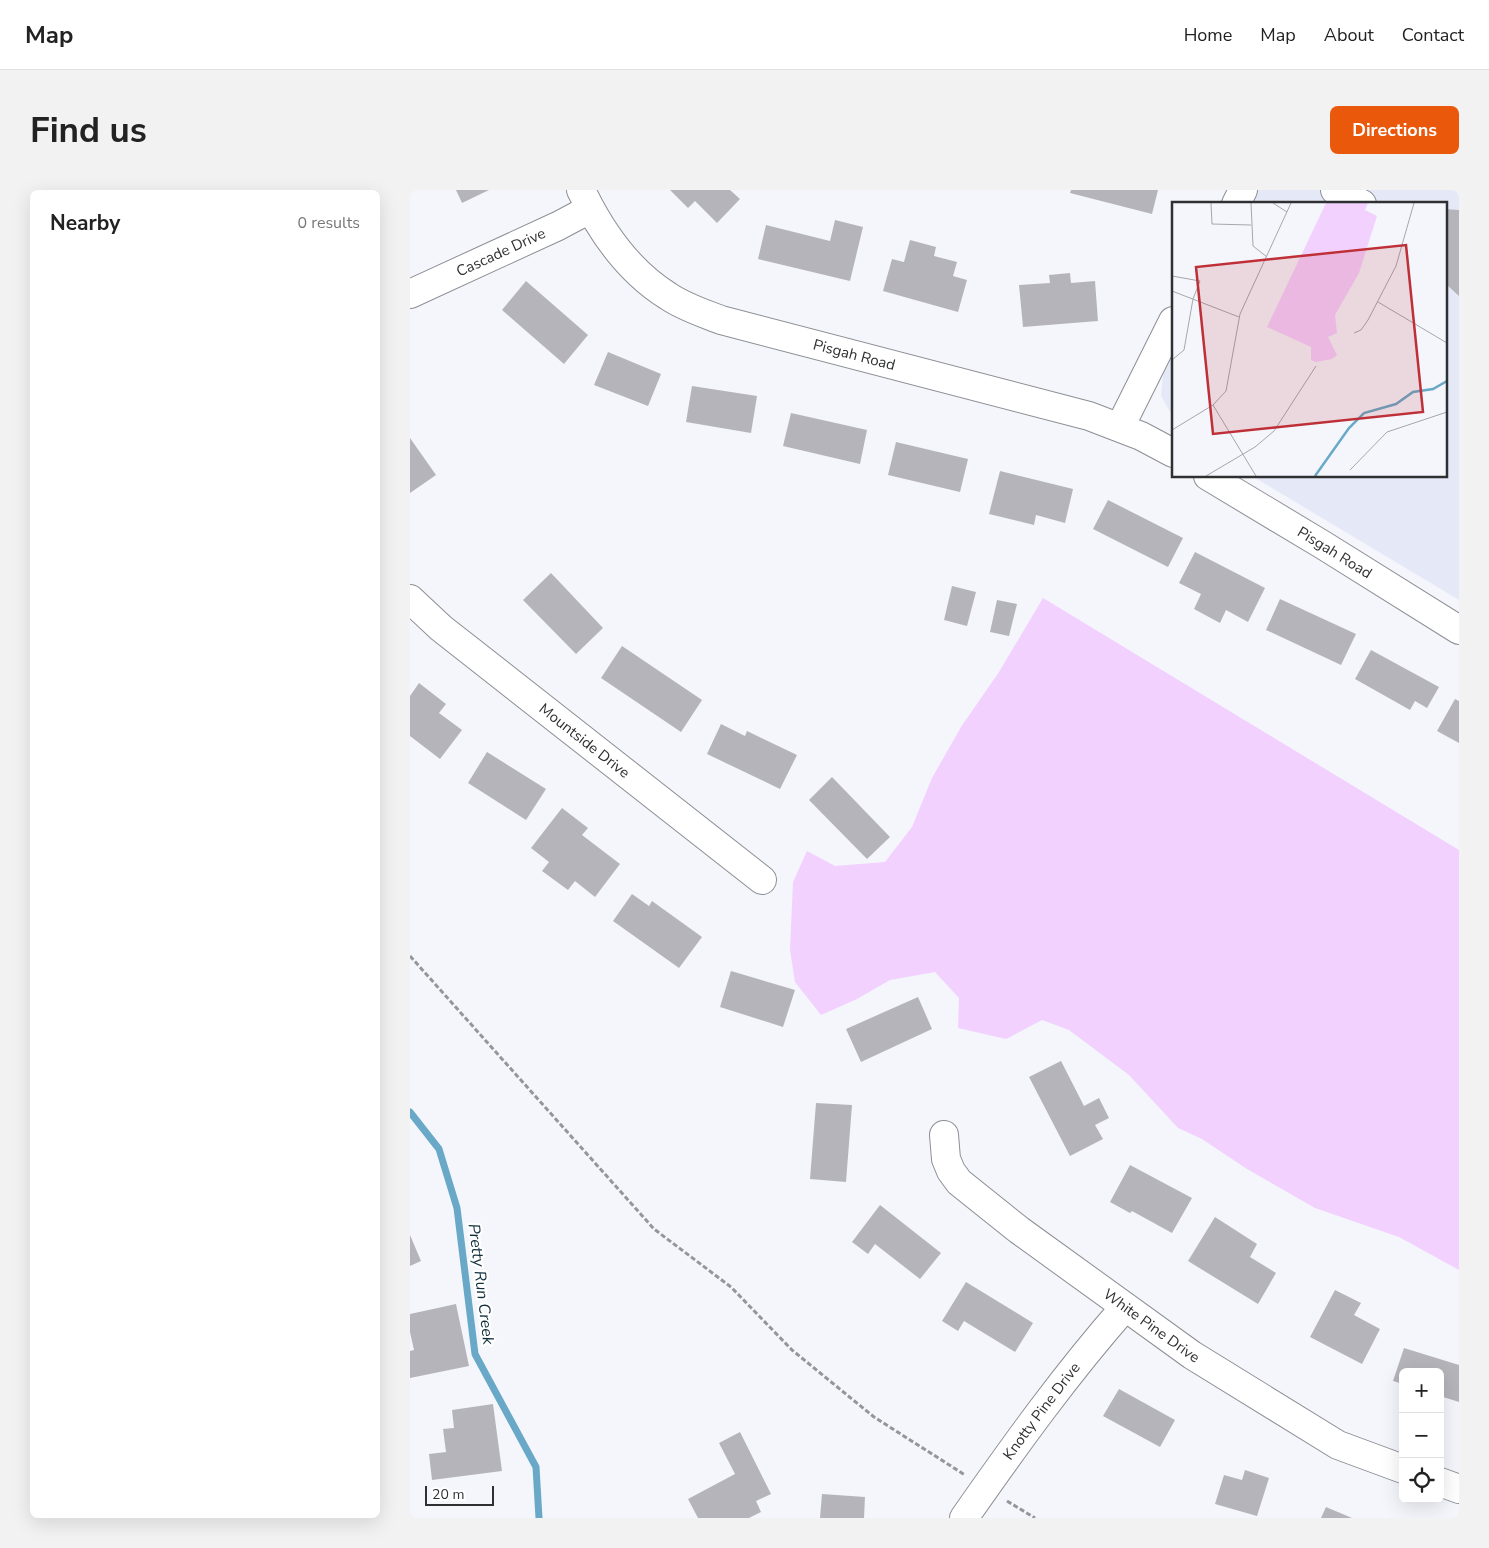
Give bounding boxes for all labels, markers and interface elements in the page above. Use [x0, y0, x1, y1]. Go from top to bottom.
text: Map [25, 19, 73, 51]
text: Home [1184, 23, 1232, 47]
text: Map [1260, 23, 1296, 47]
text: About [1324, 23, 1374, 47]
text: Contact [1402, 23, 1464, 47]
button: Directions [1330, 106, 1459, 154]
text: Find us [30, 107, 147, 154]
inset map [1172, 202, 1446, 478]
text: Nearby [50, 209, 120, 237]
text: 0 results [298, 212, 360, 234]
street label: Cascade Drive [453, 223, 549, 281]
street label: Pisgah Road [811, 334, 898, 375]
street label: Pisgah Road [1294, 522, 1376, 583]
street label: Mountside Drive [535, 699, 634, 783]
water label: Pretty Run Creek [463, 1222, 499, 1347]
street label: White Pine Drive [1099, 1284, 1203, 1367]
street label: Knotty Pine Drive [998, 1358, 1085, 1464]
map controls [1399, 1368, 1444, 1503]
button: + [1399, 1368, 1444, 1413]
button: − [1399, 1413, 1444, 1458]
button: locate [1399, 1458, 1444, 1503]
scale bar [425, 1483, 494, 1506]
text: 20 m [432, 1485, 464, 1504]

